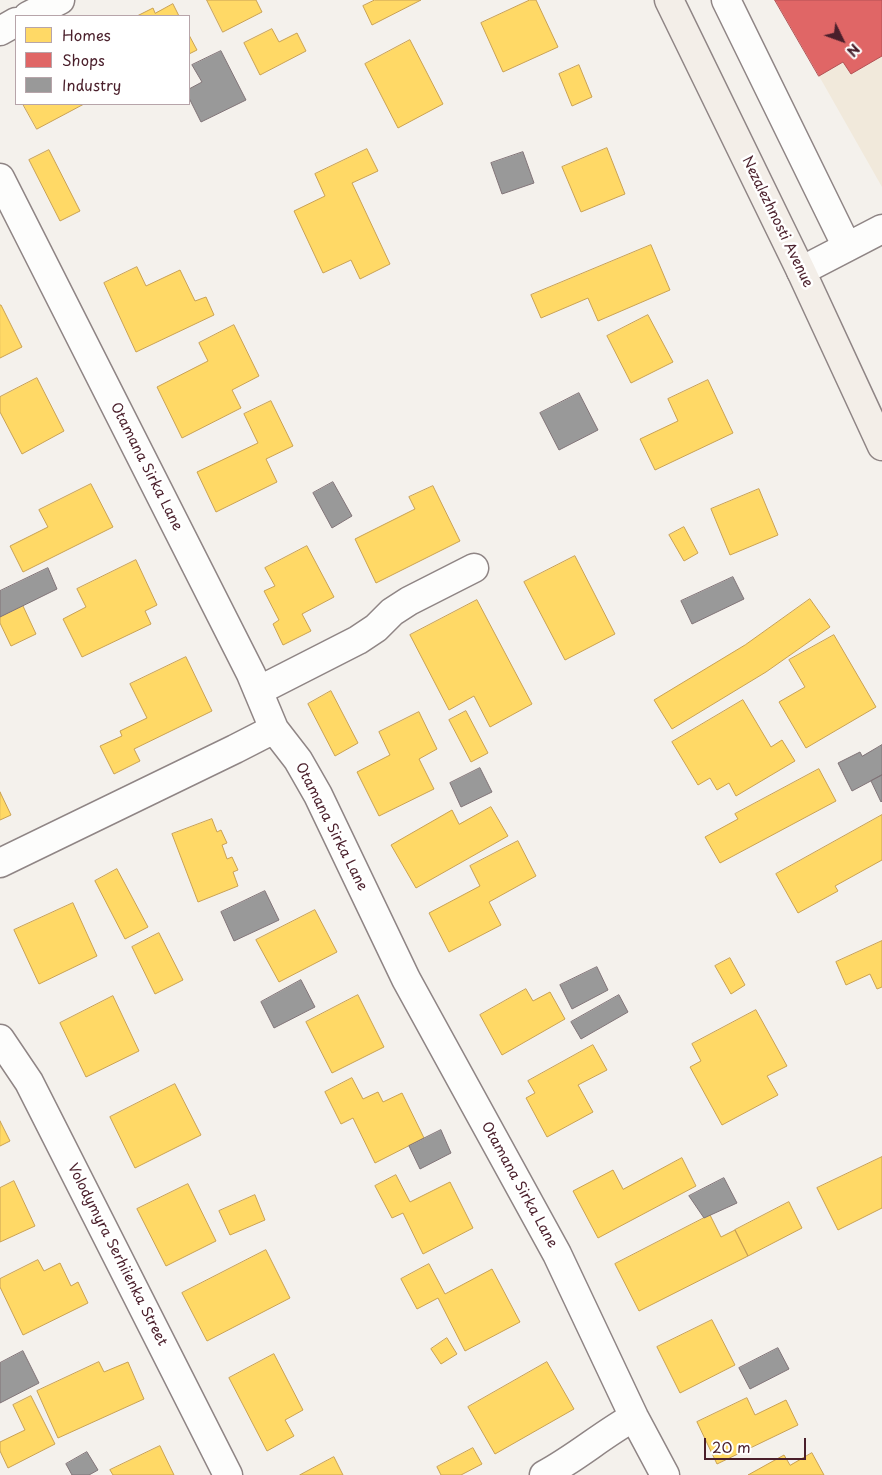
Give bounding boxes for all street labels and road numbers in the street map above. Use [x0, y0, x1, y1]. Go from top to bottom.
street label: Nezalezhnosti Avenue [738, 154, 816, 290]
street label: Otamana Sirka Lane [106, 400, 186, 534]
street label: Otamana Sirka Lane [291, 760, 371, 894]
street label: Otamana Sirka Lane [477, 1119, 561, 1251]
street label: Volodymyra Serhiienka Street [64, 1161, 170, 1349]

